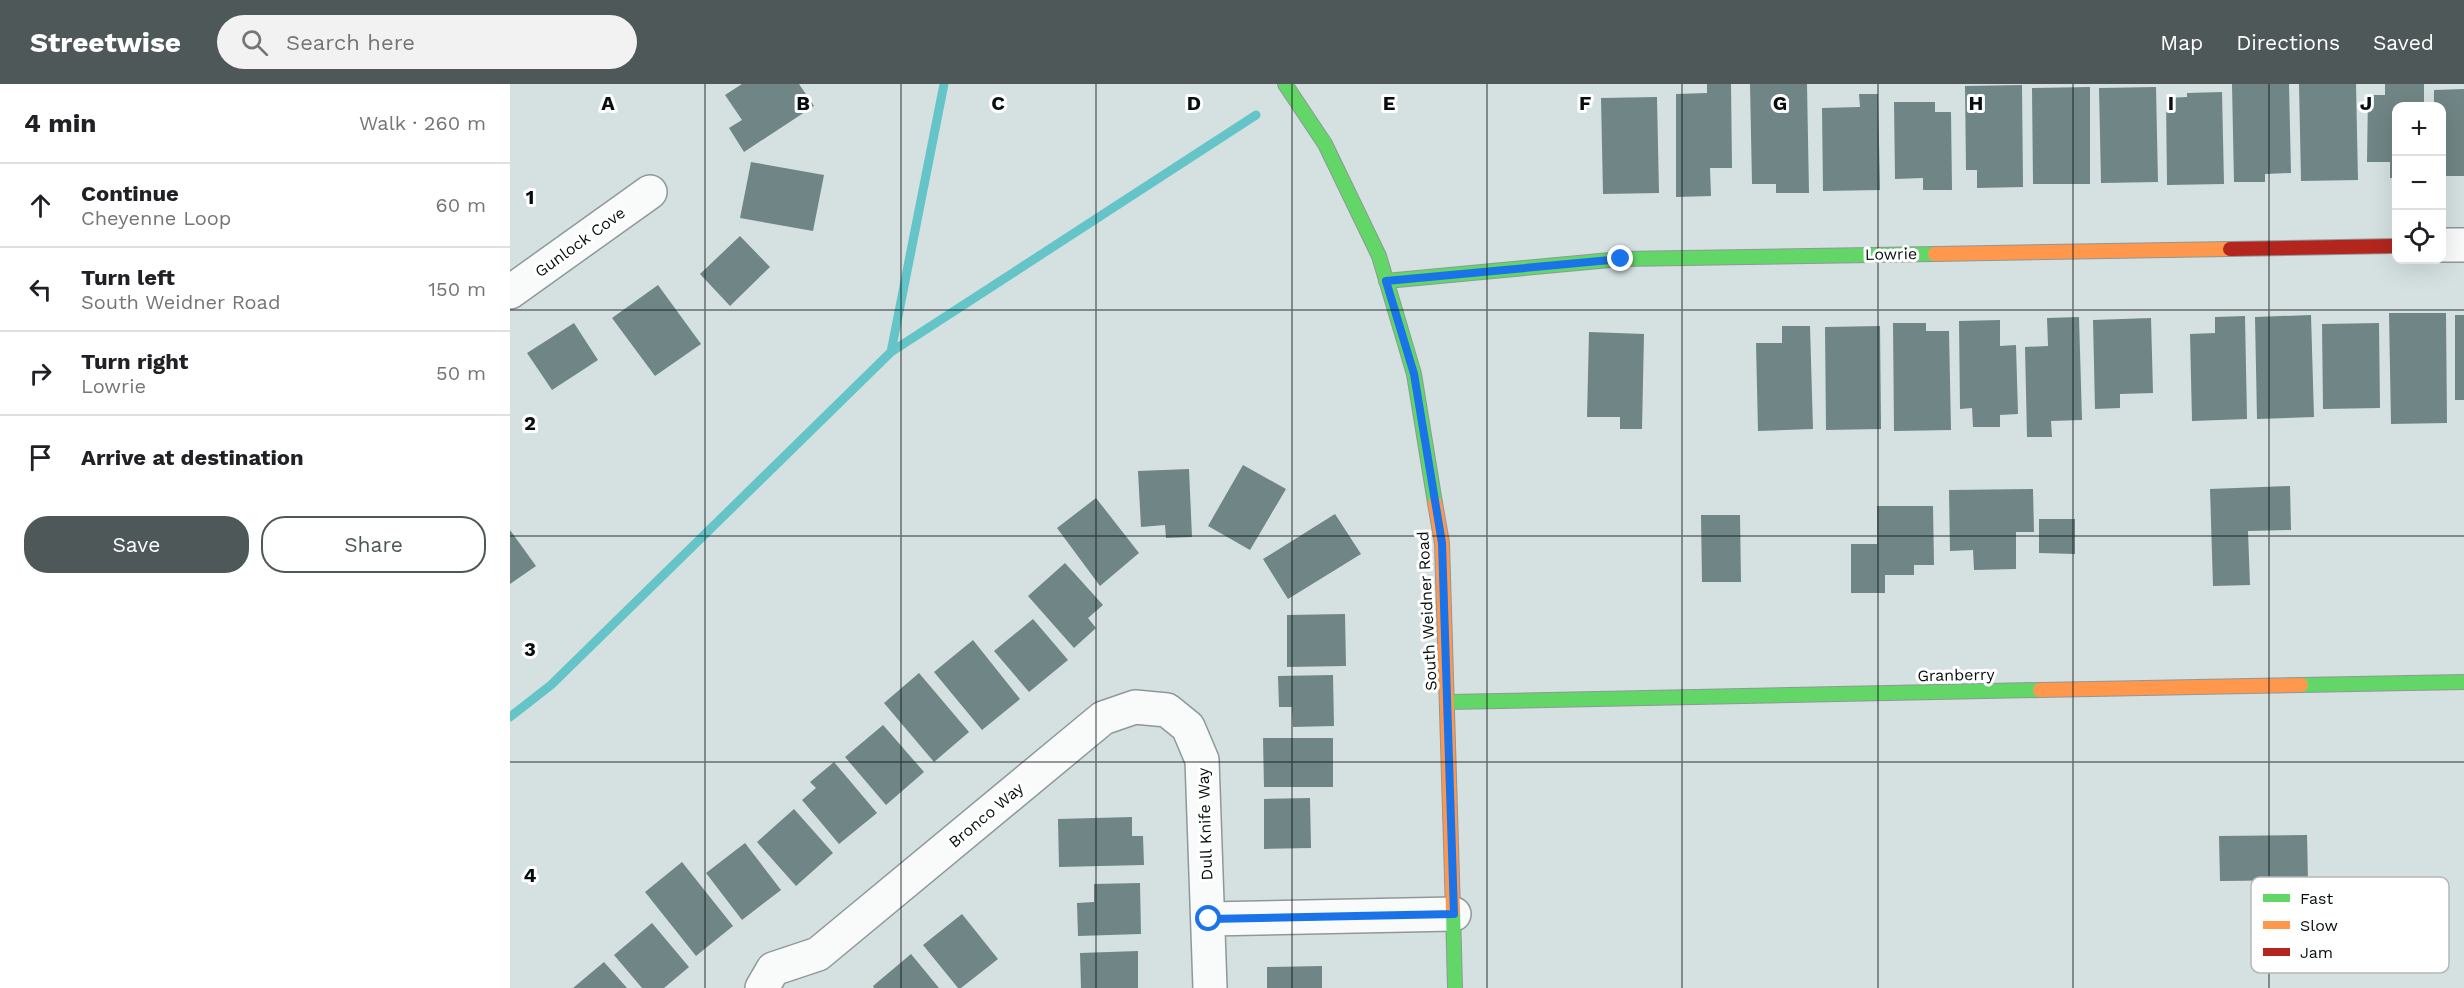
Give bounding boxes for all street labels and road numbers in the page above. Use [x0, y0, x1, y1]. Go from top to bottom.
street label: Gunlock Cove [531, 203, 629, 281]
street label: Lowrie [1865, 244, 1917, 264]
street label: South Weidner Road [1413, 531, 1441, 691]
street label: Granberry [1917, 665, 1996, 685]
street label: Dull Knife Way [1194, 767, 1216, 881]
street label: Bronco Way [945, 778, 1028, 852]

